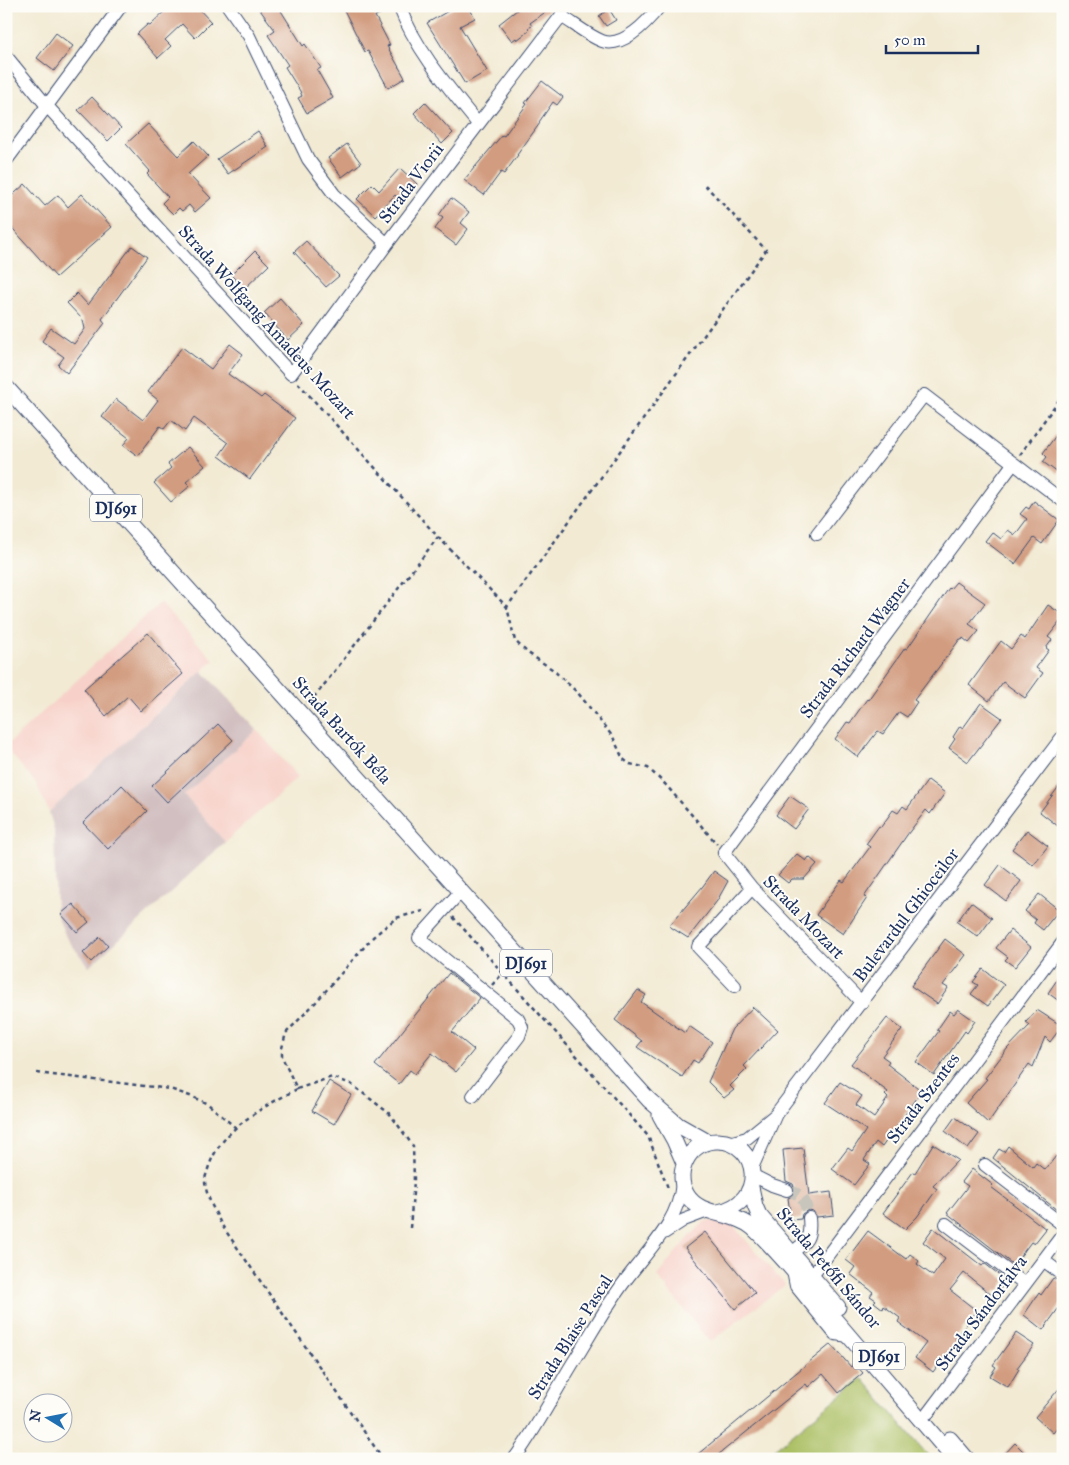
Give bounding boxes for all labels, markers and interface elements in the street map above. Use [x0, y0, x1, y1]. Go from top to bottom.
scale bar [886, 22, 979, 54]
text: 50 m [894, 31, 926, 49]
street label: Strada Viorii [374, 139, 448, 227]
street label: Strada Wolfgang Amadeus Mozart [173, 220, 361, 425]
road number: DJ691 [90, 494, 142, 522]
street label: Strada Richard Wagner [795, 573, 916, 723]
street label: Strada Bartók Béla [288, 672, 396, 789]
street label: Bulevardul Ghioceilor [848, 844, 964, 986]
street label: Strada Mozart [759, 870, 850, 964]
road number: DJ691 [500, 950, 552, 976]
street label: Strada Szentes [882, 1048, 964, 1148]
street label: Strada Petőfi Sándor [772, 1203, 886, 1333]
street label: Strada Sándorfalva [930, 1251, 1032, 1375]
street label: Strada Blaise Pascal [523, 1270, 617, 1403]
road number: DJ691 [853, 1342, 905, 1370]
north arrow [22, 1392, 72, 1442]
text: N [26, 1408, 45, 1423]

